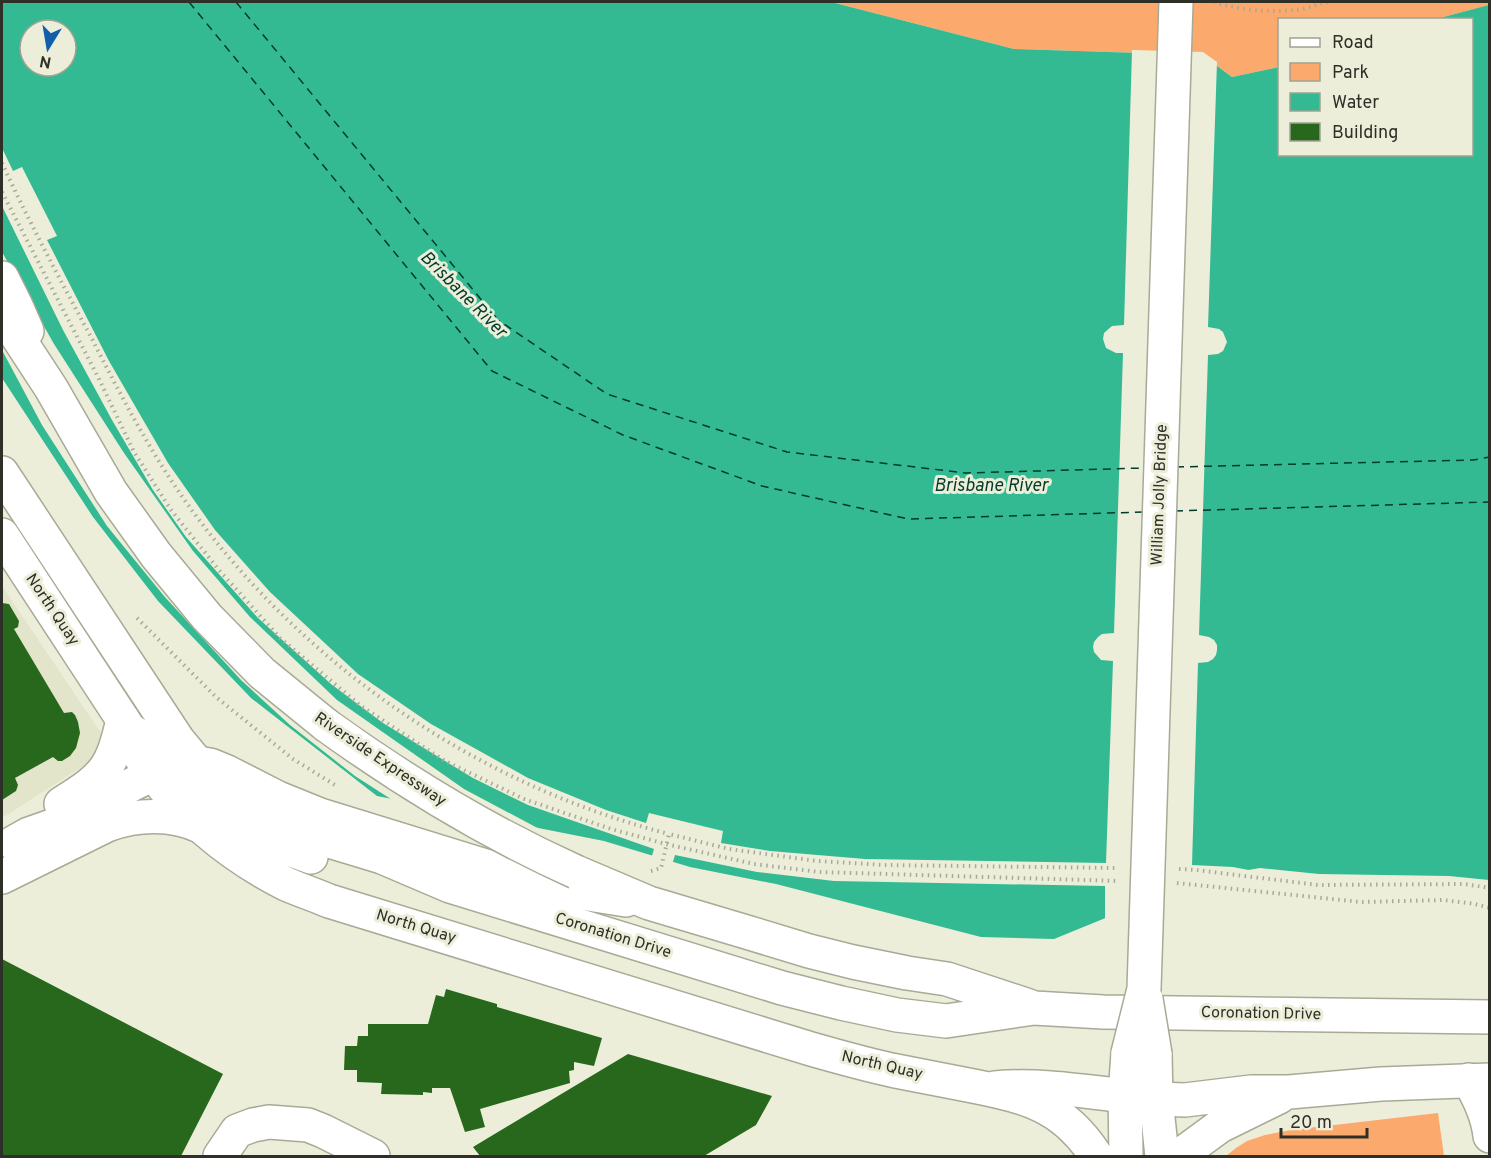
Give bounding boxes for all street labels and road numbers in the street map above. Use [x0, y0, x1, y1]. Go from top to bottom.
street label: William Jolly Bridge [1148, 424, 1172, 566]
street label: North Quay [21, 570, 83, 650]
street label: Riverside Expressway [310, 708, 450, 812]
street label: North Quay [373, 905, 459, 949]
street label: Coronation Drive [552, 909, 674, 963]
street label: Coronation Drive [1201, 1003, 1321, 1025]
street label: North Quay [839, 1047, 925, 1085]

